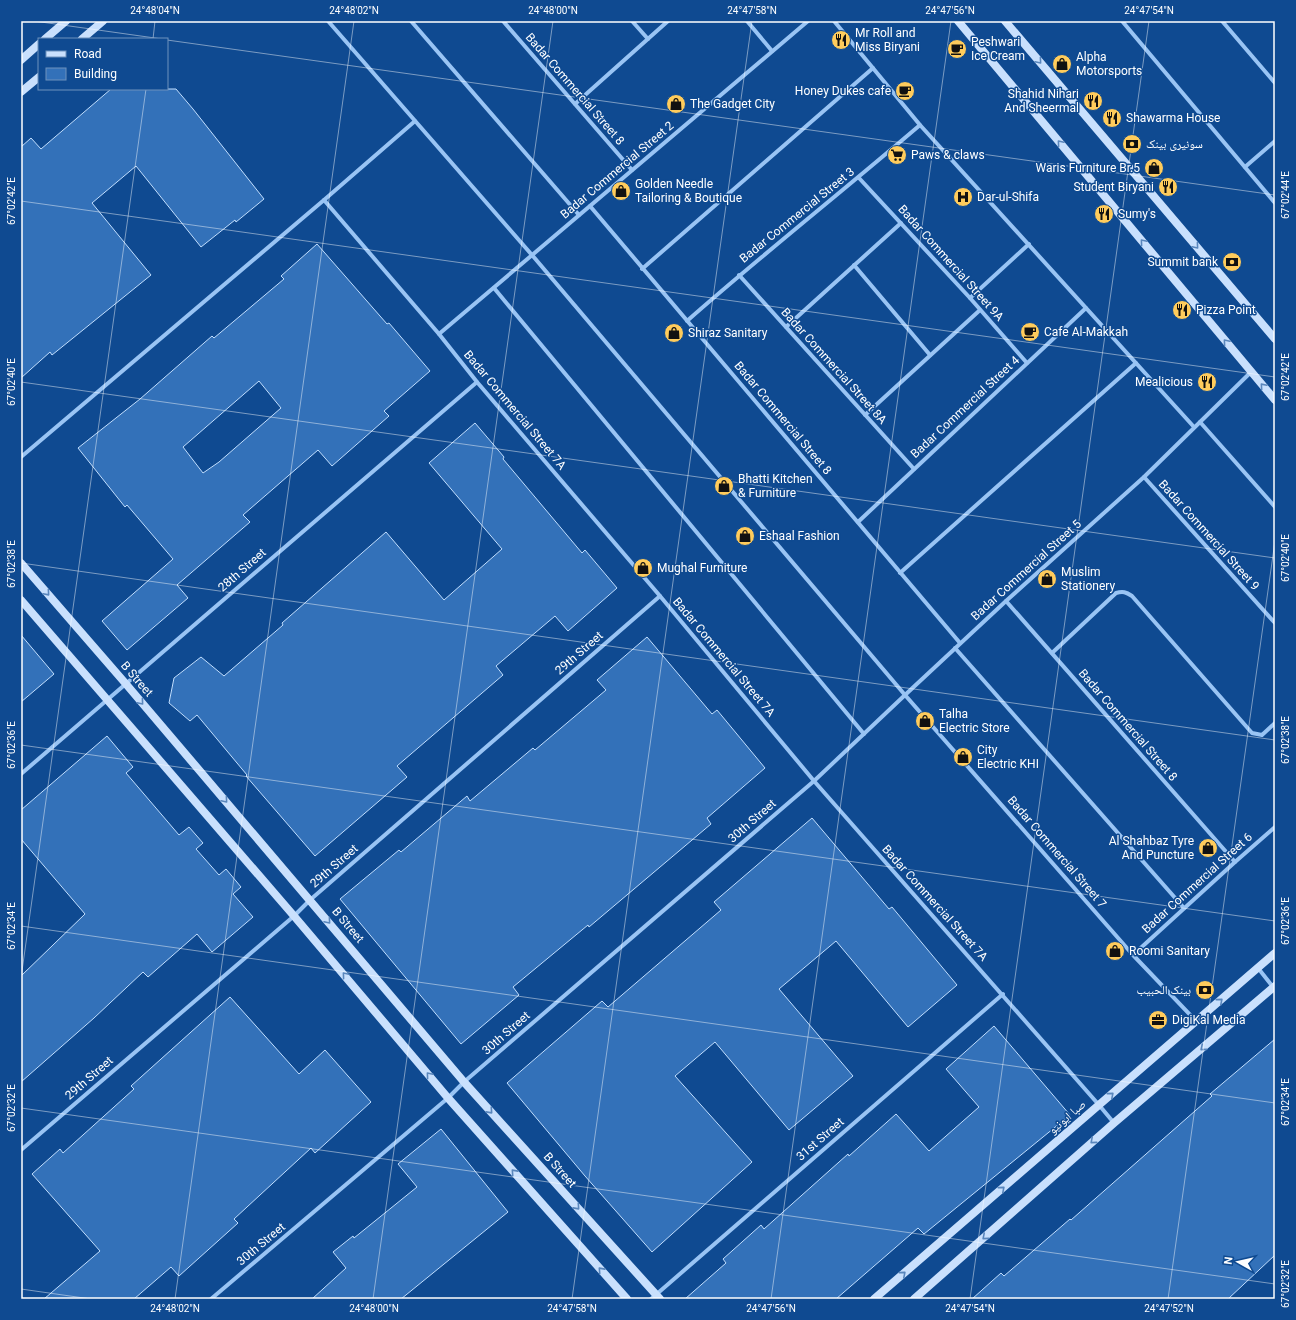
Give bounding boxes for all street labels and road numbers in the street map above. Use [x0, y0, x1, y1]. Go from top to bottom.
street label: Badar Commercial Street 8 [523, 30, 627, 148]
street label: Badar Commercial Street 2 [558, 118, 677, 221]
street label: Badar Commercial Street 3 [737, 164, 857, 266]
street label: Badar Commercial Street 9A [895, 202, 1007, 324]
street label: Badar Commercial Street 8A [778, 305, 890, 427]
street label: Badar Commercial Street 7A [461, 348, 569, 473]
street label: Badar Commercial Street 4 [908, 353, 1022, 461]
street label: Badar Commercial Street 8 [731, 358, 835, 478]
street label: Badar Commercial Street 9 [1156, 477, 1262, 593]
street label: Badar Commercial Street 5 [968, 517, 1084, 623]
street label: 28th Street [215, 545, 269, 595]
street label: Badar Commercial Street 7A [670, 595, 778, 720]
street label: 29th Street [552, 628, 606, 678]
street label: B Street [118, 659, 156, 700]
street label: Badar Commercial Street 8 [1076, 666, 1180, 784]
street label: Badar Commercial Street 7 [1005, 793, 1109, 911]
street label: 30th Street [725, 796, 779, 846]
street label: Badar Commercial Street 6 [1139, 830, 1255, 936]
street label: 29th Street [307, 841, 361, 891]
street label: Badar Commercial Street 7A [879, 842, 991, 964]
street label: B Street [329, 904, 367, 946]
street label: 30th Street [479, 1008, 533, 1058]
street label: 29th Street [62, 1053, 116, 1103]
street label: صبا ایونیو [1046, 1097, 1089, 1137]
street label: 31st Street [793, 1115, 847, 1163]
street label: B Street [541, 1150, 579, 1190]
street label: 30th Street [234, 1220, 288, 1268]

